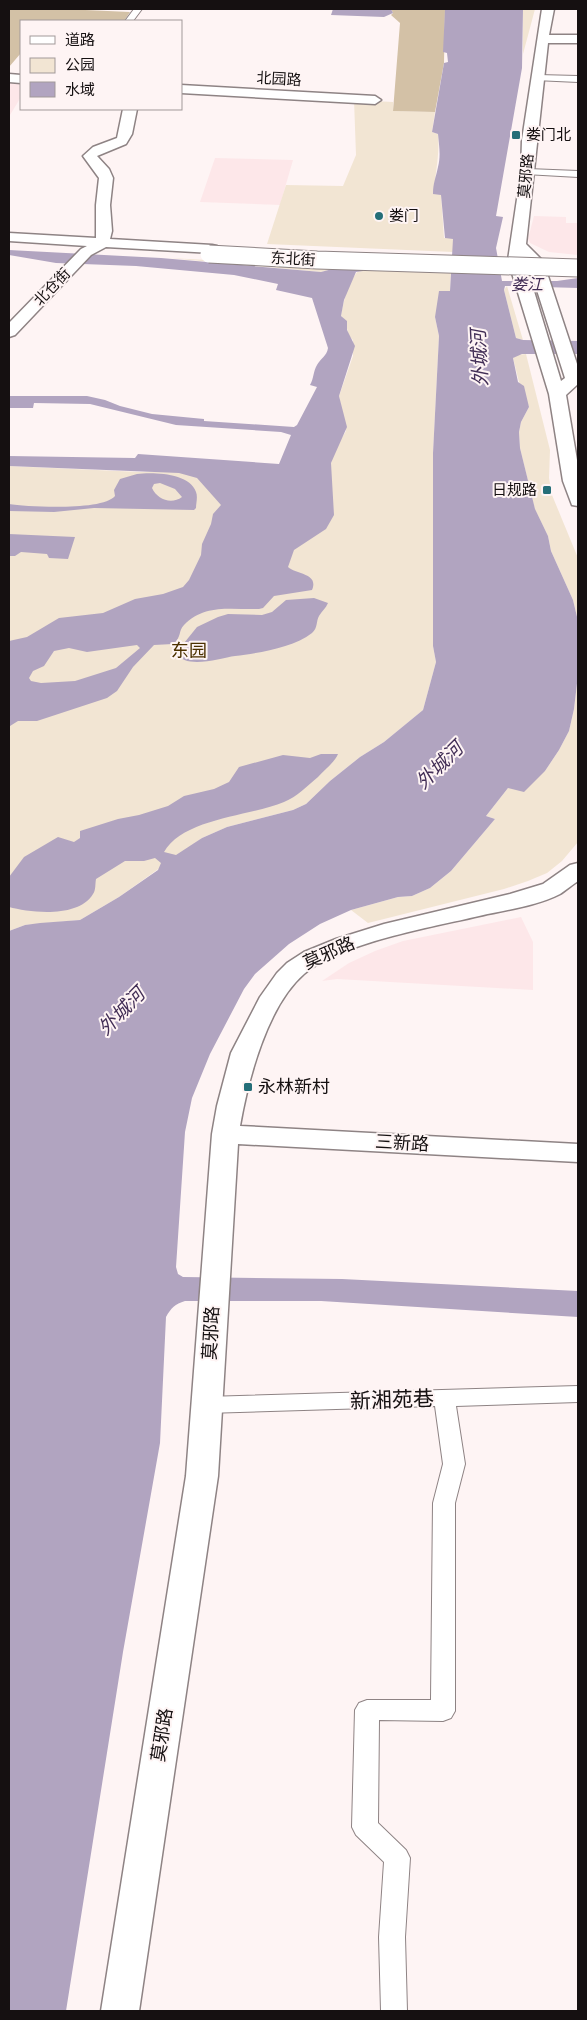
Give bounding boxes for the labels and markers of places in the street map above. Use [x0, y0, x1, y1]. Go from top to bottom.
place label: 娄门北 [526, 126, 571, 144]
marker: 娄门北 [510, 129, 522, 141]
place label: 娄门 [389, 207, 419, 225]
marker: 娄门 [373, 210, 385, 222]
place label: 日规路 [492, 481, 537, 499]
marker: 日规路 [541, 484, 553, 496]
place label: 永林新村 [258, 1076, 330, 1097]
marker: 永林新村 [242, 1081, 254, 1093]

